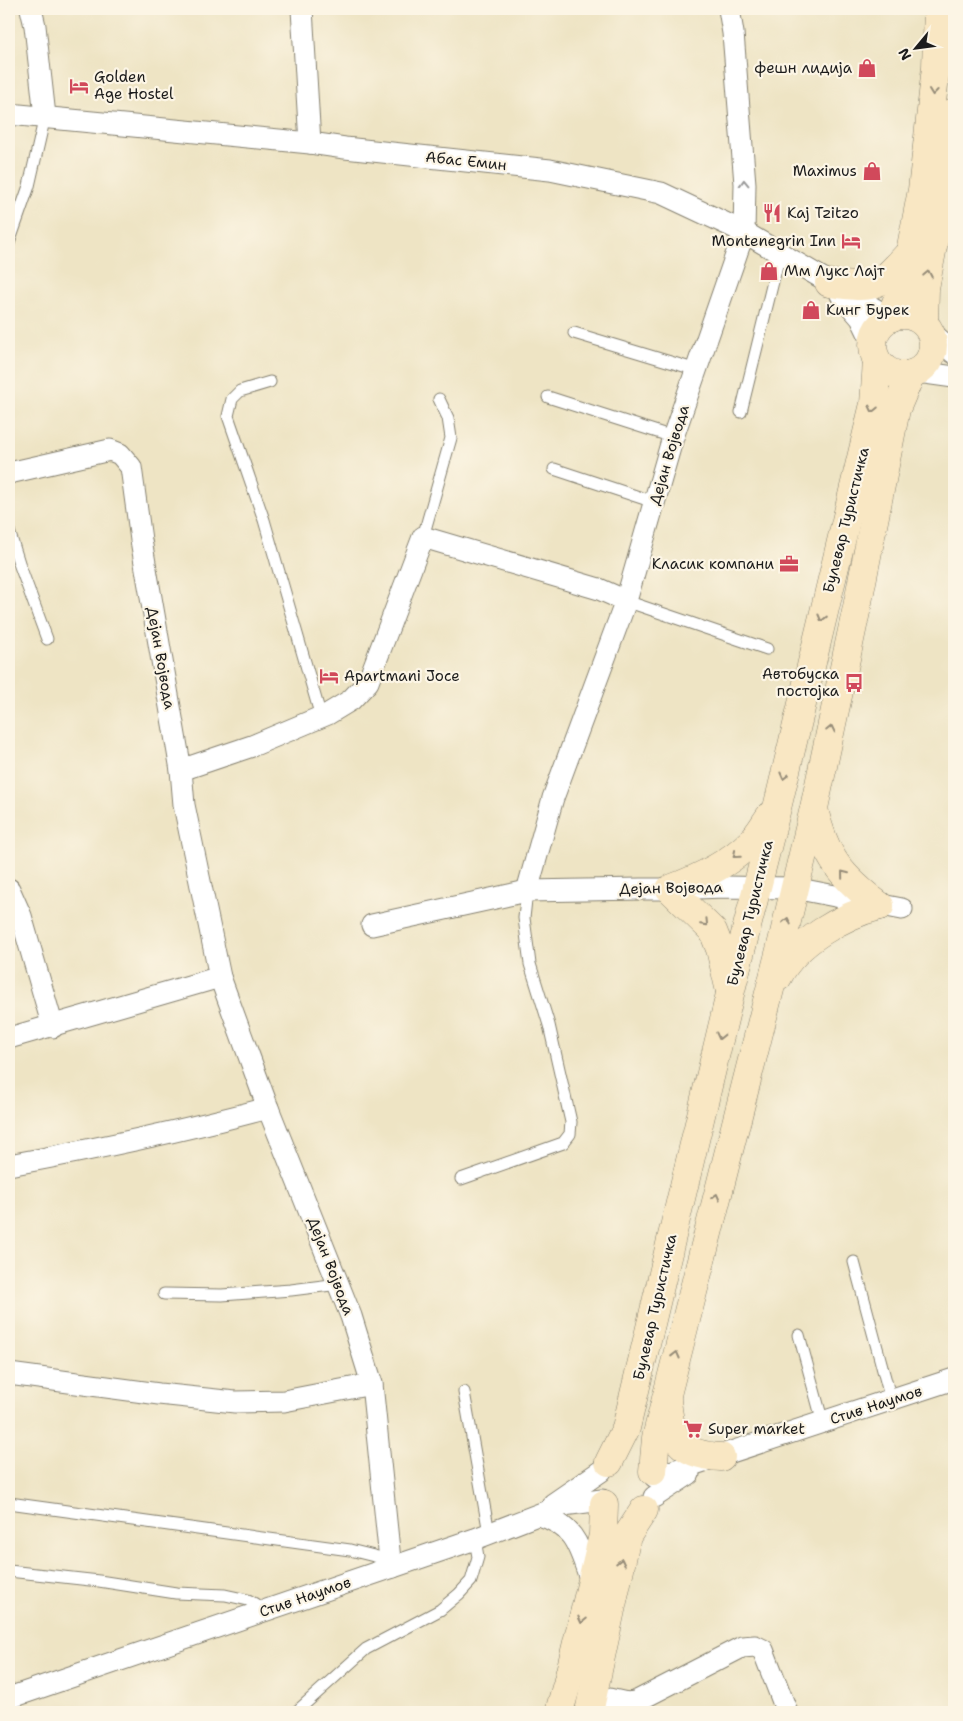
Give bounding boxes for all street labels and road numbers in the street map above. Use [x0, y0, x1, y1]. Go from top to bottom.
street label: Абас Емин [425, 147, 507, 175]
street label: Дејан Војвода [644, 402, 694, 507]
street label: Булевар Туристичка [818, 444, 874, 595]
street label: Дејан Војвода [142, 605, 180, 711]
street label: Булевар Туристичка [722, 837, 778, 988]
street label: Дејан Војвода [619, 877, 724, 899]
street label: Дејан Војвода [303, 1214, 359, 1319]
street label: Булевар Туристичка [628, 1231, 682, 1382]
street label: Стив Наумов [827, 1381, 925, 1429]
street label: Стив Наумов [256, 1572, 354, 1622]

